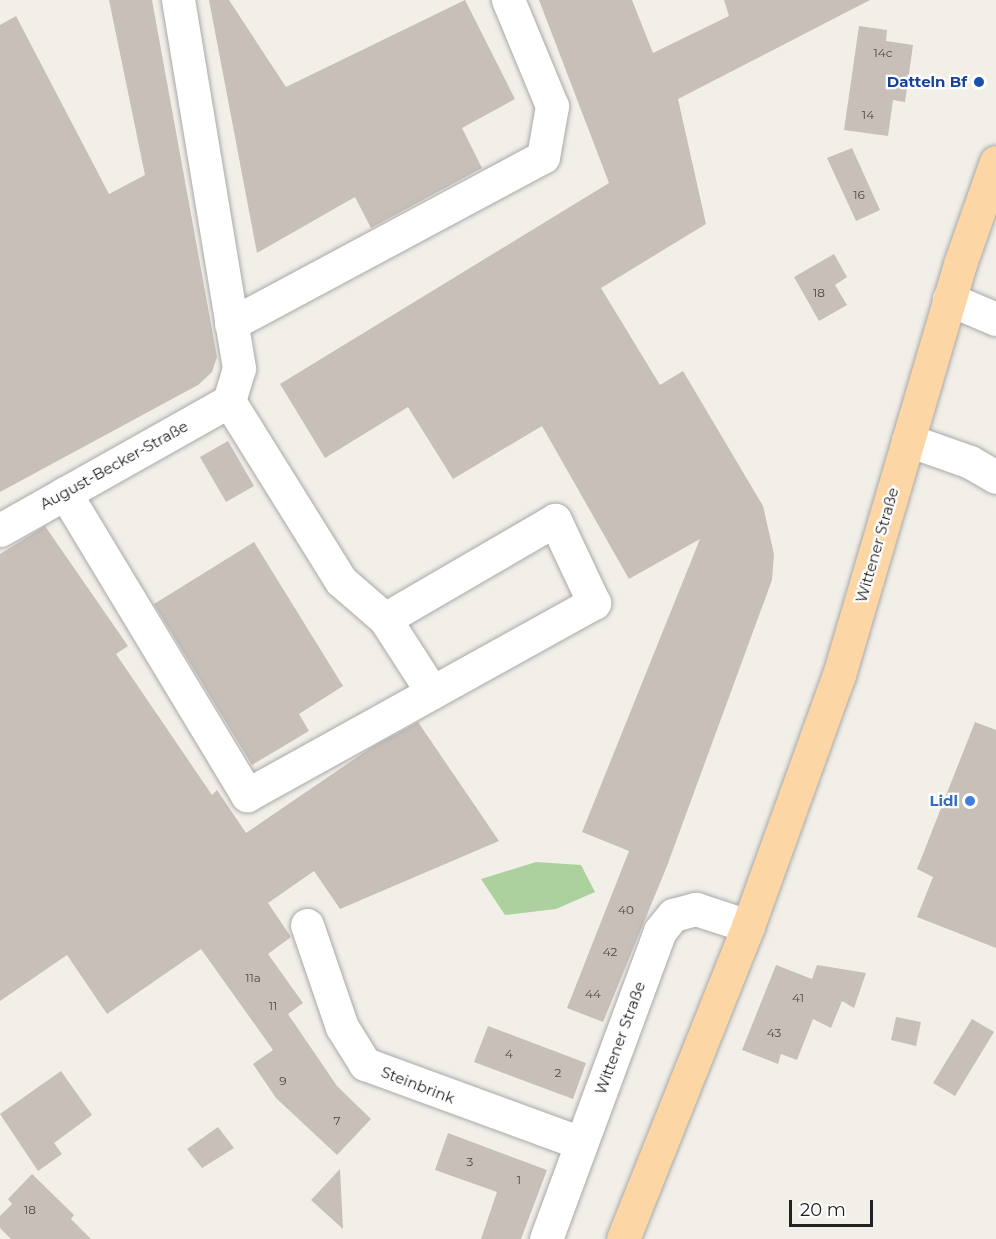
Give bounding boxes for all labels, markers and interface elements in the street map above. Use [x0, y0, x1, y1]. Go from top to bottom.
house number: 14c [873, 46, 893, 60]
place label: Datteln Bf [887, 73, 967, 91]
marker: Datteln Bf [972, 75, 986, 89]
house number: 14 [862, 108, 874, 122]
house number: 16 [853, 188, 865, 202]
house number: 18 [813, 286, 825, 300]
street label: August-Becker-Straße [37, 417, 191, 513]
street label: Wittener Straße [852, 485, 902, 605]
place label: Lidl [930, 792, 958, 810]
marker: Lidl [963, 794, 977, 808]
house number: 40 [618, 903, 634, 917]
house number: 42 [603, 945, 617, 959]
house number: 11a [245, 971, 261, 985]
street label: Wittener Straße [591, 979, 649, 1097]
house number: 44 [585, 987, 601, 1001]
house number: 41 [792, 991, 804, 1005]
house number: 11 [269, 999, 277, 1013]
house number: 43 [767, 1026, 781, 1040]
house number: 4 [505, 1047, 513, 1061]
street label: Steinbrink [379, 1063, 457, 1107]
house number: 2 [555, 1066, 561, 1080]
house number: 9 [279, 1074, 287, 1088]
house number: 7 [333, 1114, 341, 1128]
house number: 3 [467, 1155, 473, 1169]
house number: 1 [517, 1173, 521, 1187]
scale bar [792, 1188, 876, 1226]
text: 20 m [800, 1199, 846, 1221]
house number: 18 [24, 1203, 36, 1217]

